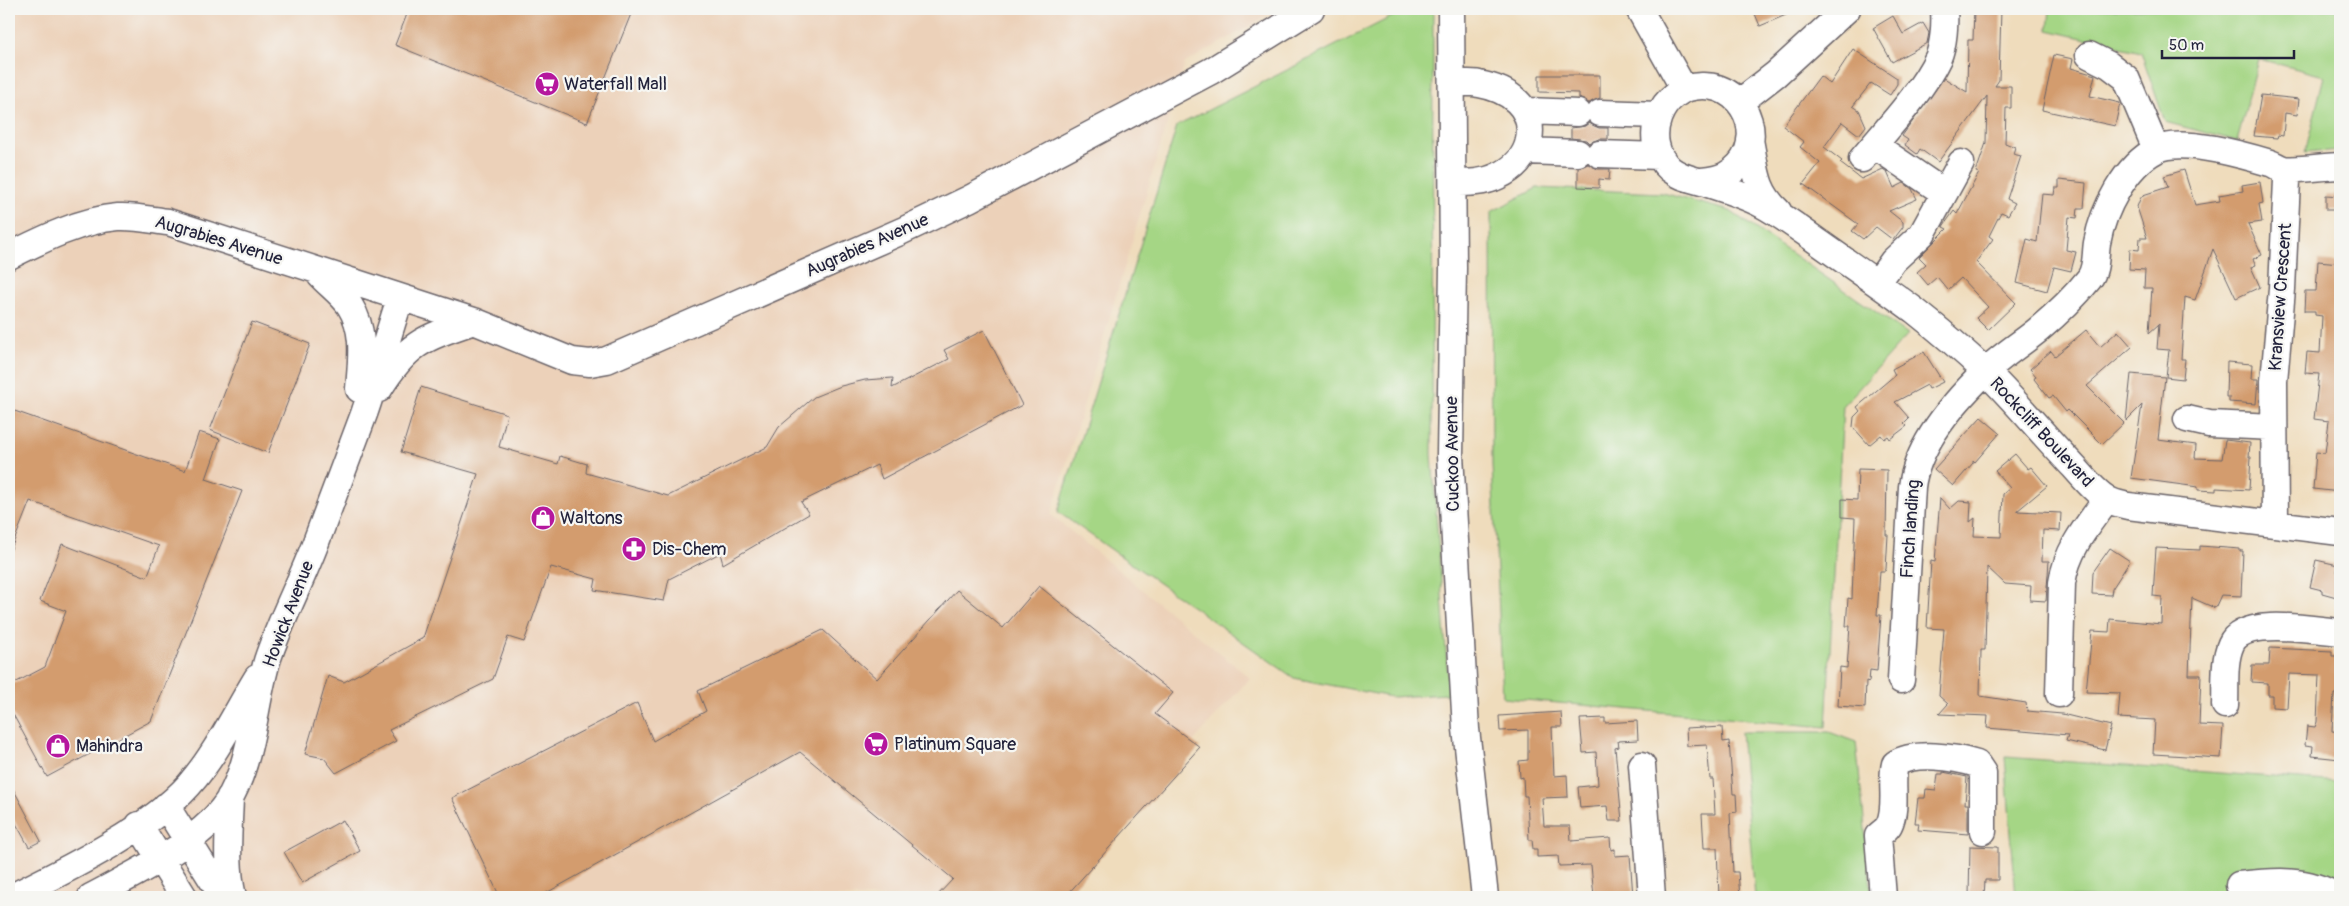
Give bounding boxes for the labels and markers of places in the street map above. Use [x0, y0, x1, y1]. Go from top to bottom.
supermarket icon: Waterfall Mall [534, 71, 560, 97]
place label: Waterfall Mall [564, 73, 667, 96]
shop icon: Waltons [530, 505, 556, 531]
place label: Waltons [560, 507, 623, 530]
pharmacy icon: Dis-Chem [621, 536, 647, 562]
place label: Dis-Chem [652, 538, 726, 561]
supermarket icon: Platinum Square [863, 731, 889, 757]
shop icon: Mahindra [45, 733, 71, 759]
place label: Platinum Square [894, 733, 1016, 756]
place label: Mahindra [76, 735, 143, 758]

